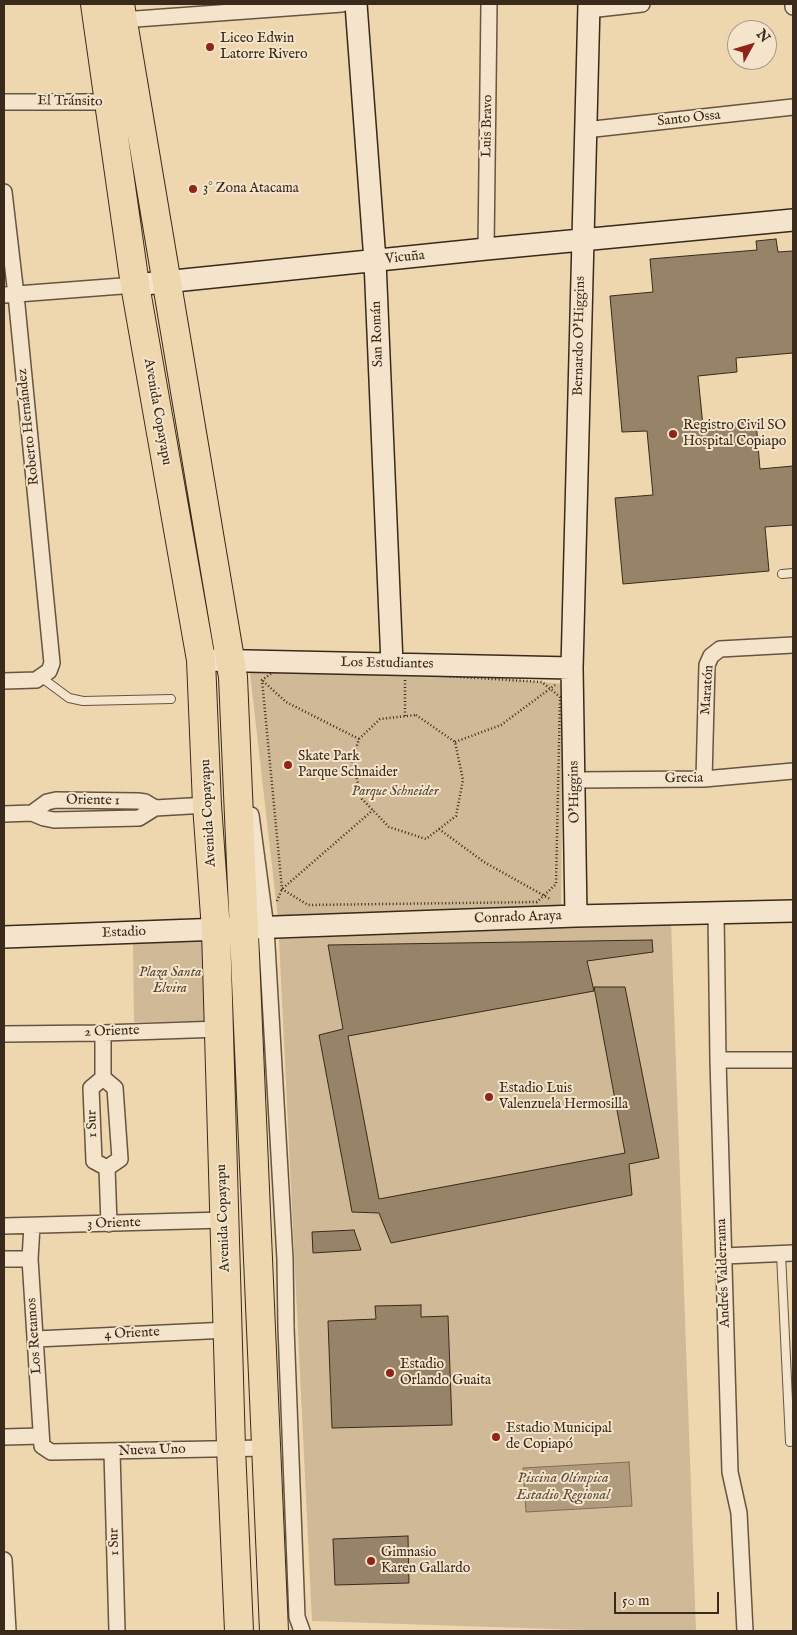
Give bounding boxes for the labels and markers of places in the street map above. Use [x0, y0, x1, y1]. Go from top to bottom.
place label: Liceo Edwin Latorre Rivero [220, 31, 308, 64]
marker: Liceo Edwin Latorre Rivero [204, 41, 216, 53]
place label: 3° Zona Atacama [203, 181, 299, 197]
marker: 3° Zona Atacama [187, 183, 199, 195]
place label: Registro Civil SO Hospital Copiapo [683, 418, 786, 451]
marker: Registro Civil SO Hospital Copiapo [667, 428, 679, 440]
place label: Skate Park Parque Schnaider [298, 749, 398, 782]
marker: Skate Park Parque Schnaider [282, 759, 294, 771]
place label: Estadio Luis Valenzuela Hermosilla [499, 1081, 628, 1114]
marker: Estadio Luis Valenzuela Hermosilla [483, 1091, 495, 1103]
place label: Estadio Orlando Guaita [400, 1357, 491, 1390]
marker: Estadio Orlando Guaita [384, 1367, 396, 1379]
place label: Estadio Municipal de Copiapó [506, 1421, 612, 1454]
marker: Estadio Municipal de Copiapó [490, 1431, 502, 1443]
place label: Gimnasio Karen Gallardo [381, 1545, 470, 1578]
marker: Gimnasio Karen Gallardo [365, 1555, 377, 1567]

